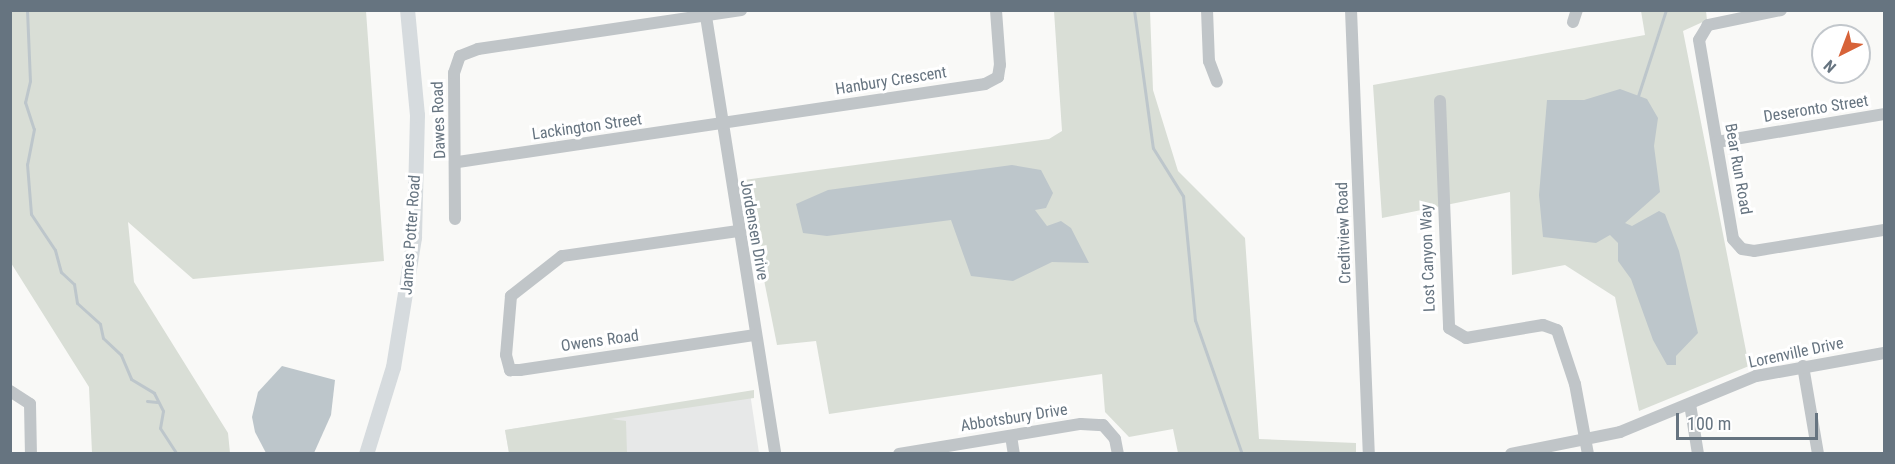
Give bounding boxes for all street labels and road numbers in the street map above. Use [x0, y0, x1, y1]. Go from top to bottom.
street label: Hanbury Crescent [834, 63, 948, 99]
street label: Dawes Road [428, 81, 450, 159]
street label: Deseronto Street [1762, 91, 1870, 127]
street label: Lackington Street [531, 110, 643, 144]
street label: Bear Run Road [1721, 122, 1755, 216]
street label: James Potter Road [397, 174, 425, 296]
street label: Jordensen Drive [736, 178, 772, 282]
street label: Creditview Road [1333, 182, 1355, 284]
street label: Lost Canyon Way [1417, 204, 1439, 312]
street label: Owens Road [560, 326, 640, 356]
street label: Lorenville Drive [1747, 334, 1845, 372]
street label: Abbotsbury Drive [959, 400, 1069, 436]

